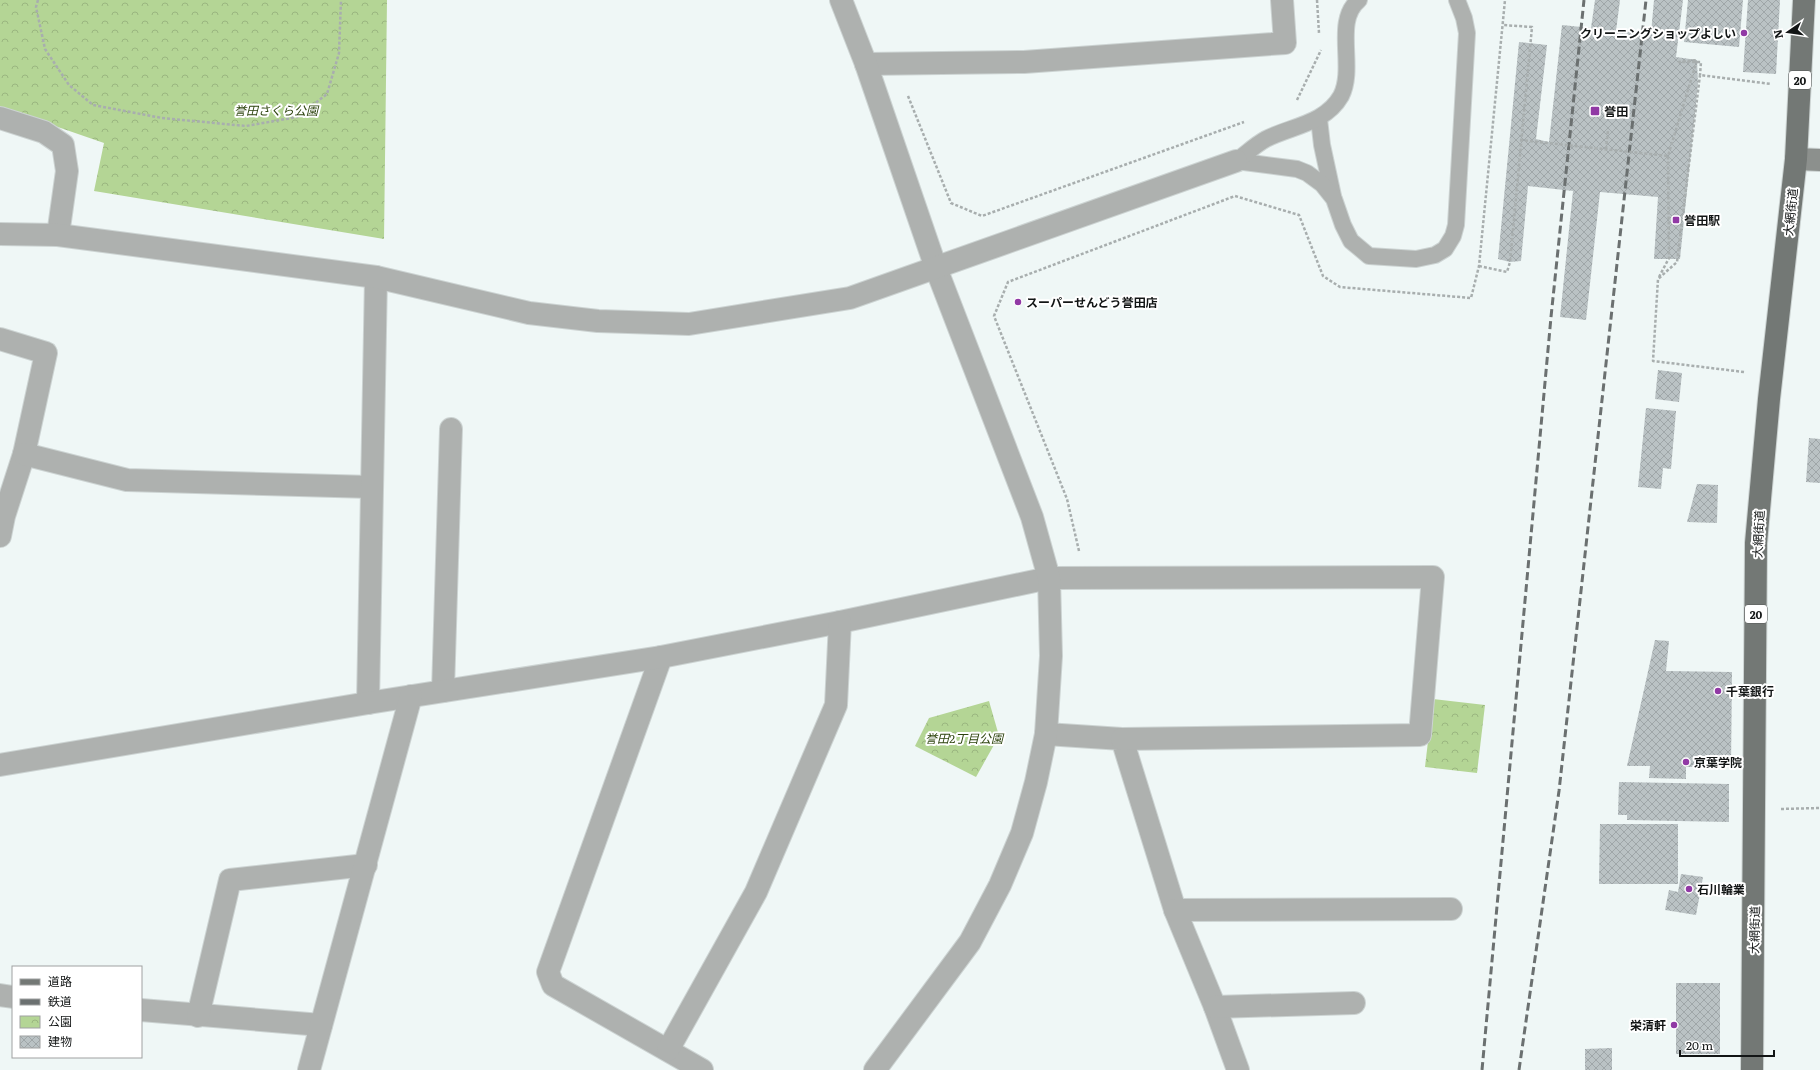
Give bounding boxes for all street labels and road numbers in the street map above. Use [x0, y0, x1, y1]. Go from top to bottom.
road number: 20 [1789, 71, 1811, 89]
street label: 大網街道 [1779, 187, 1801, 237]
street label: 大網街道 [1748, 510, 1768, 558]
road number: 20 [1745, 605, 1767, 623]
street label: 大網街道 [1745, 906, 1763, 954]

